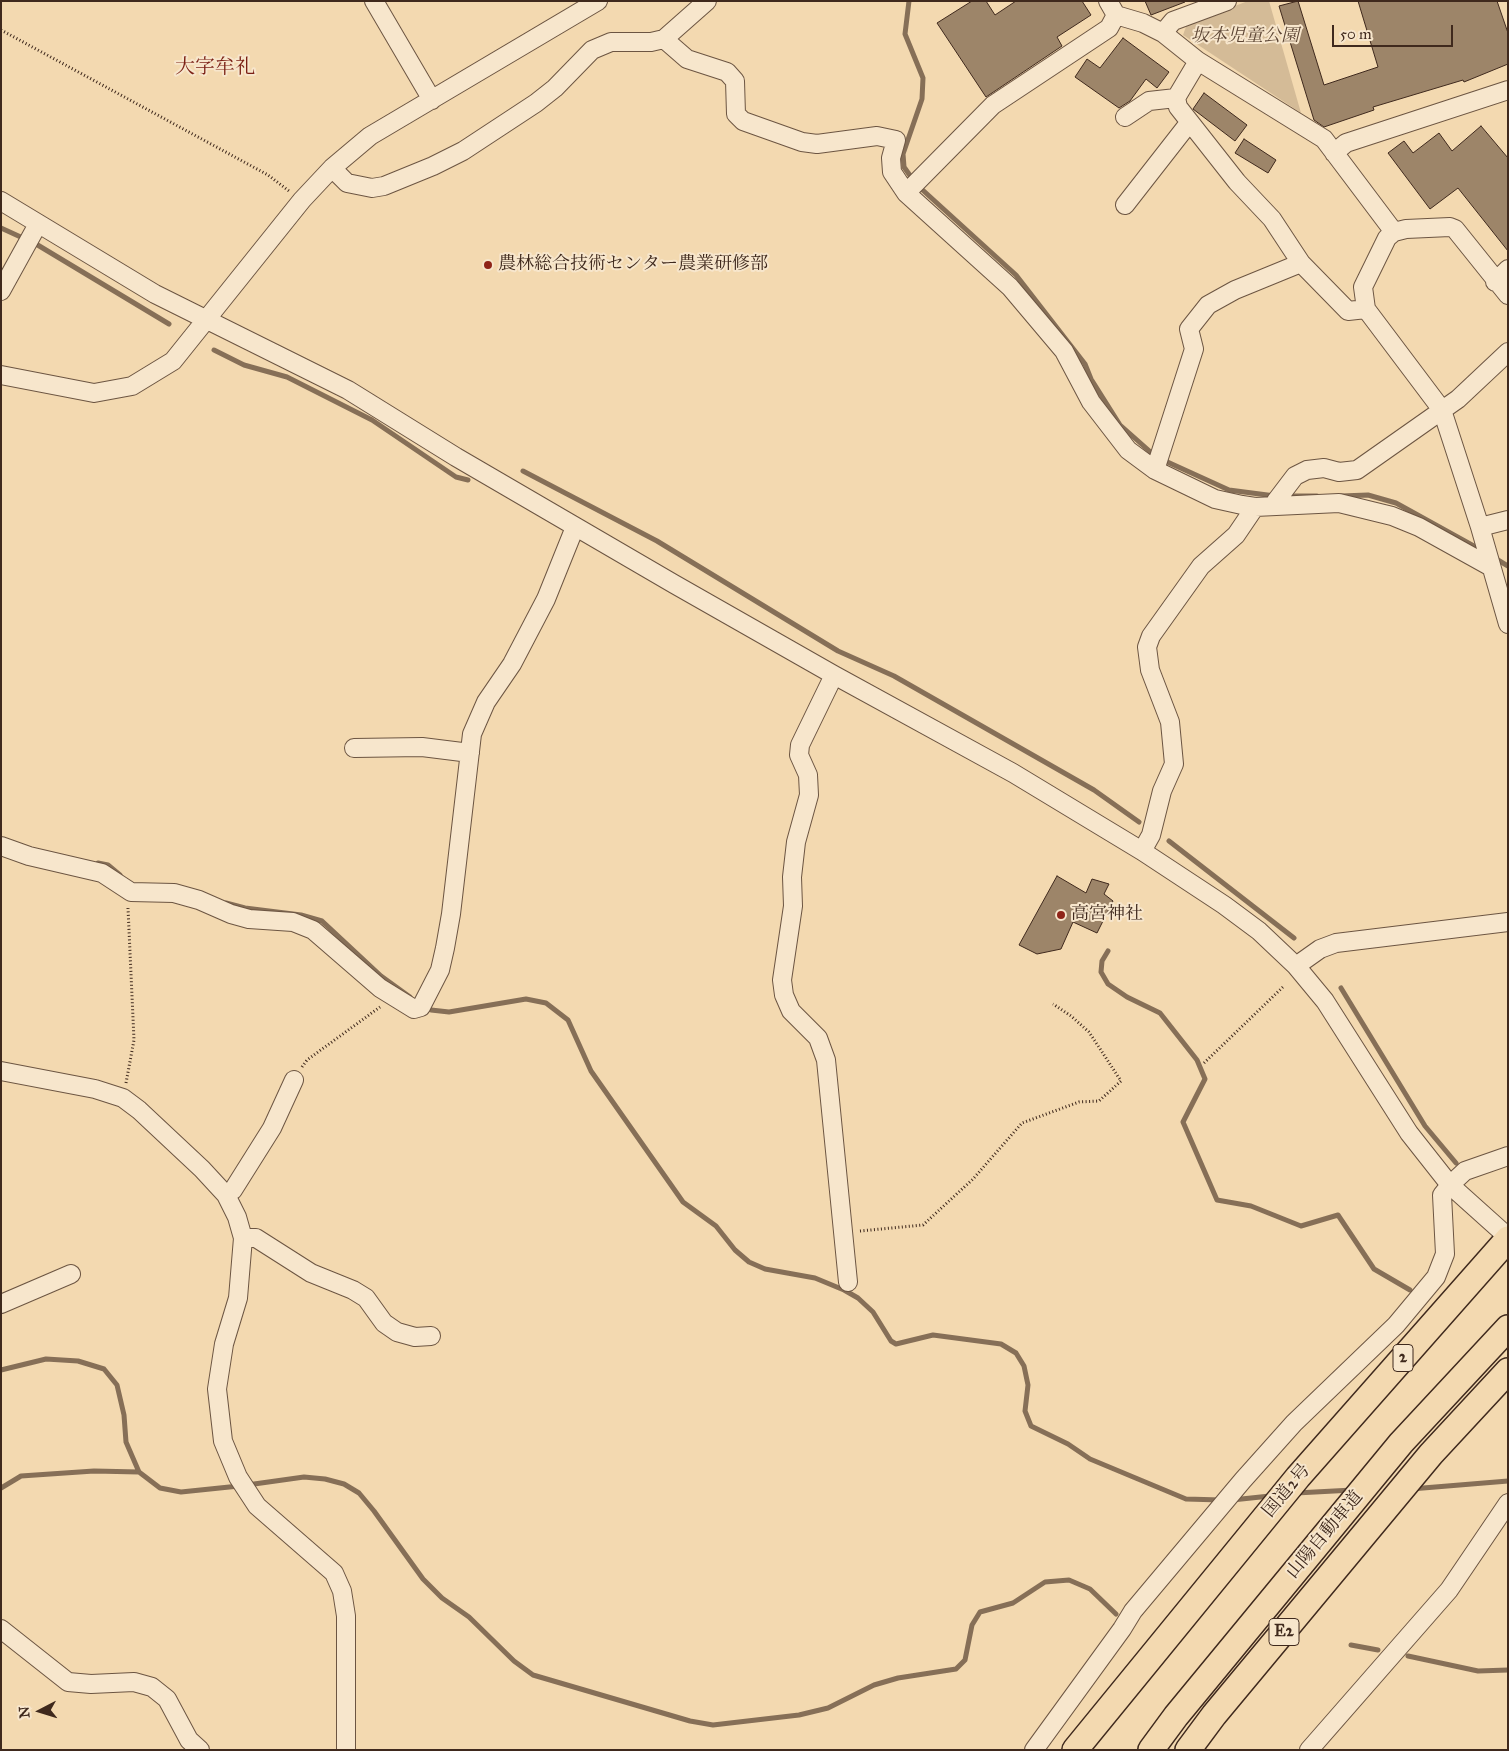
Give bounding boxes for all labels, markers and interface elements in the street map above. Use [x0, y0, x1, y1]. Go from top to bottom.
scale bar [1334, 15, 1455, 47]
text: 50 m [1340, 25, 1372, 43]
park label: 坂本児童公園 [1191, 26, 1299, 48]
district label: 大字牟礼 [175, 56, 255, 80]
place label: 農林総合技術センター農業研修部 [498, 254, 768, 276]
marker: 農林総合技術センター農業研修部 [482, 259, 494, 271]
place label: 高宮神社 [1071, 904, 1143, 926]
marker: 高宮神社 [1055, 909, 1067, 921]
road number: 2 [1393, 1345, 1413, 1372]
street label: 国道2号 [1259, 1460, 1315, 1522]
street label: 山陽自動車道 [1282, 1487, 1368, 1583]
road number: E2 [1269, 1618, 1299, 1645]
north arrow [15, 1686, 65, 1736]
text: N [16, 1706, 34, 1719]

